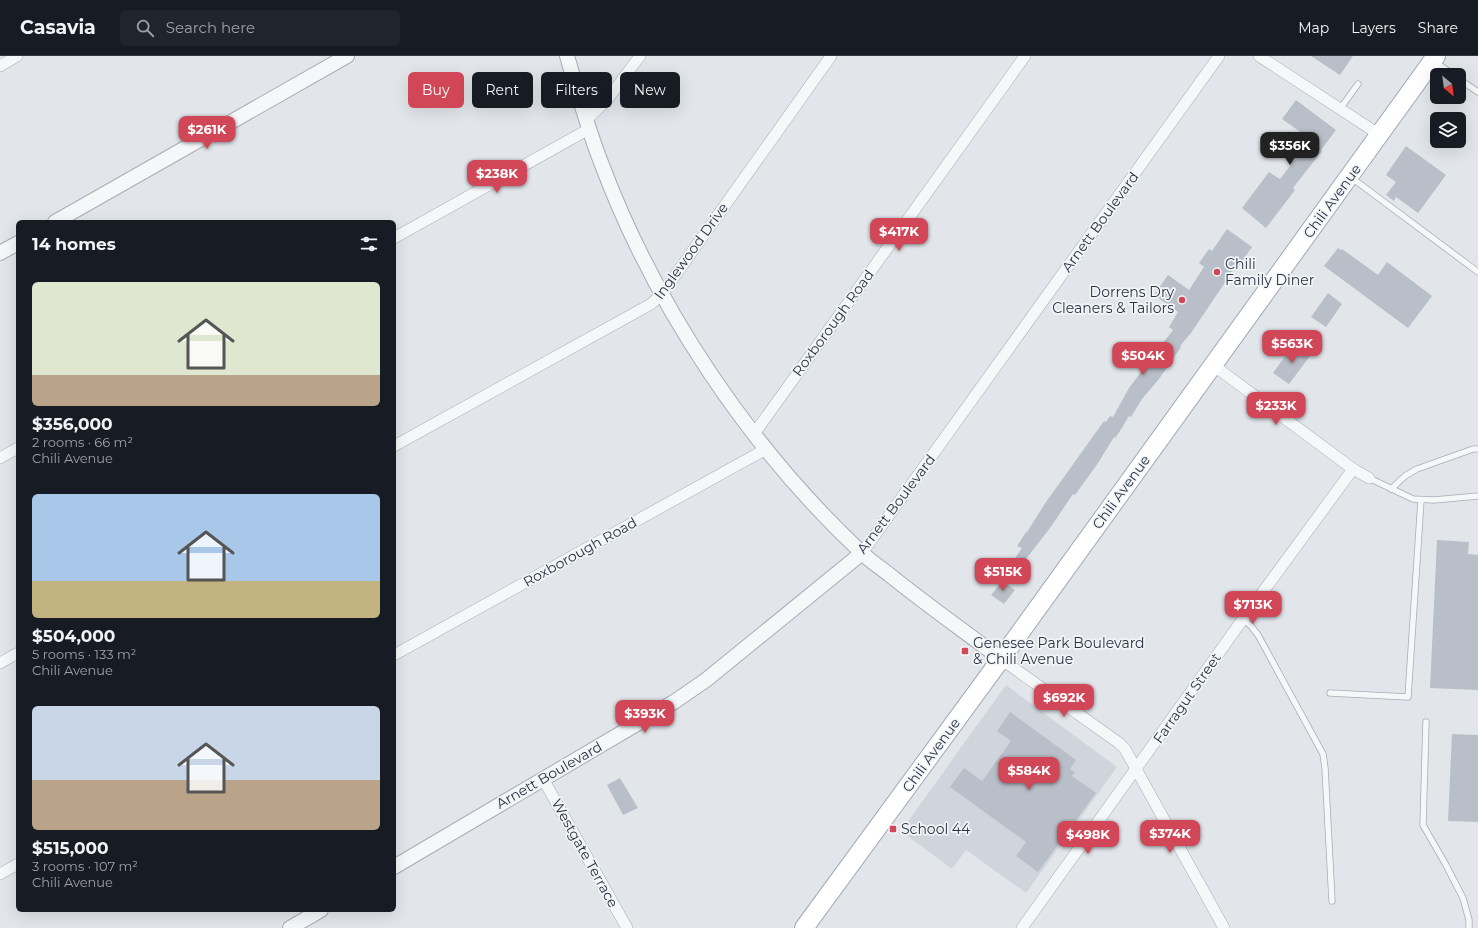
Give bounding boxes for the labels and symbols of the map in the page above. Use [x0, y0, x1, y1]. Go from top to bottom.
north arrow [1430, 68, 1466, 104]
pin: $261K [179, 116, 235, 150]
pin: $356K [1262, 132, 1318, 166]
pin: $238K [469, 160, 525, 194]
street label: Chili Avenue [1299, 160, 1365, 242]
street label: Arnett Boulevard [1058, 168, 1142, 276]
street label: Inglewood Drive [650, 199, 732, 303]
pin: $417K [871, 218, 927, 252]
place label: Chili Family Diner [1225, 255, 1315, 289]
street label: Roxborough Road [788, 266, 878, 380]
marker: Chili Family Diner [1212, 267, 1222, 277]
place label: Dorrens Dry Cleaners & Tailors [1052, 283, 1174, 317]
marker: Dorrens Dry Cleaners & Tailors [1177, 295, 1187, 305]
pin: $563K [1264, 330, 1320, 364]
pin: $504K [1115, 342, 1171, 376]
pin: $233K [1248, 392, 1304, 426]
street label: Arnett Boulevard [853, 451, 939, 557]
street label: Chili Avenue [1088, 451, 1154, 533]
street label: Roxborough Road [520, 513, 640, 591]
pin: $515K [975, 558, 1031, 592]
pin: $713K [1225, 591, 1281, 625]
place label: Genesee Park Boulevard & Chili Avenue [973, 634, 1145, 668]
marker: Genesee Park Boulevard & Chili Avenue [960, 646, 970, 656]
street label: Farragut Street [1149, 649, 1225, 747]
pin: $692K [1036, 684, 1092, 718]
pin: $393K [617, 700, 673, 734]
street label: Chili Avenue [898, 714, 964, 796]
street label: Arnett Boulevard [493, 737, 605, 813]
pin: $584K [1001, 757, 1057, 791]
street label: Westgate Terrace [548, 795, 622, 911]
place label: School 44 [901, 820, 971, 838]
pin: $374K [1142, 820, 1198, 854]
pin: $498K [1060, 821, 1116, 855]
marker: School 44 [888, 824, 898, 834]

